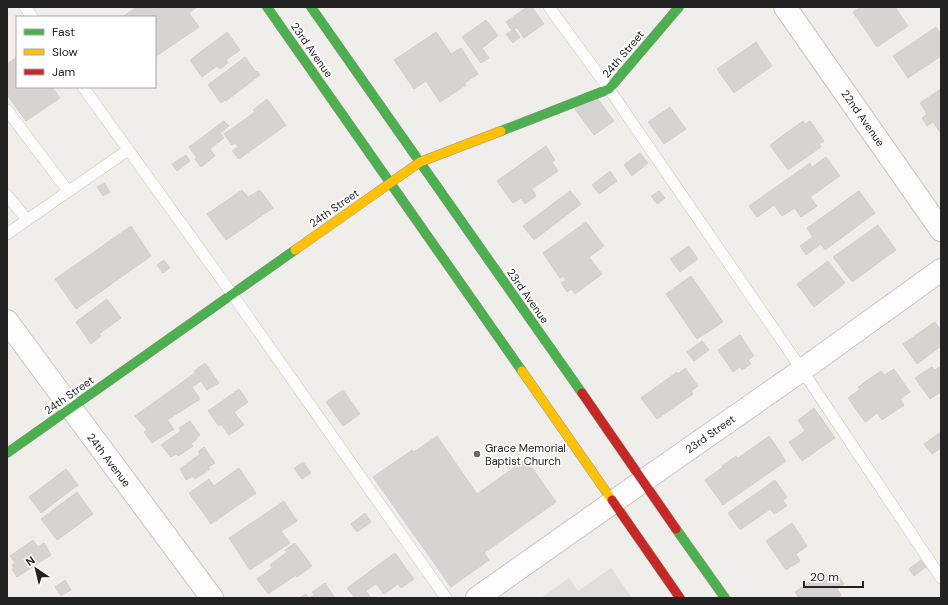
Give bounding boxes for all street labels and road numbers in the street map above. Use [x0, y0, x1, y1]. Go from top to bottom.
street label: 23rd Avenue [288, 20, 336, 80]
street label: 24th Street [599, 27, 647, 81]
street label: 22nd Avenue [838, 87, 888, 149]
street label: 24th Street [306, 186, 362, 230]
street label: 23rd Avenue [504, 266, 552, 326]
street label: 24th Street [41, 373, 97, 417]
street label: 23rd Street [682, 412, 738, 456]
street label: 24th Avenue [84, 430, 134, 490]

